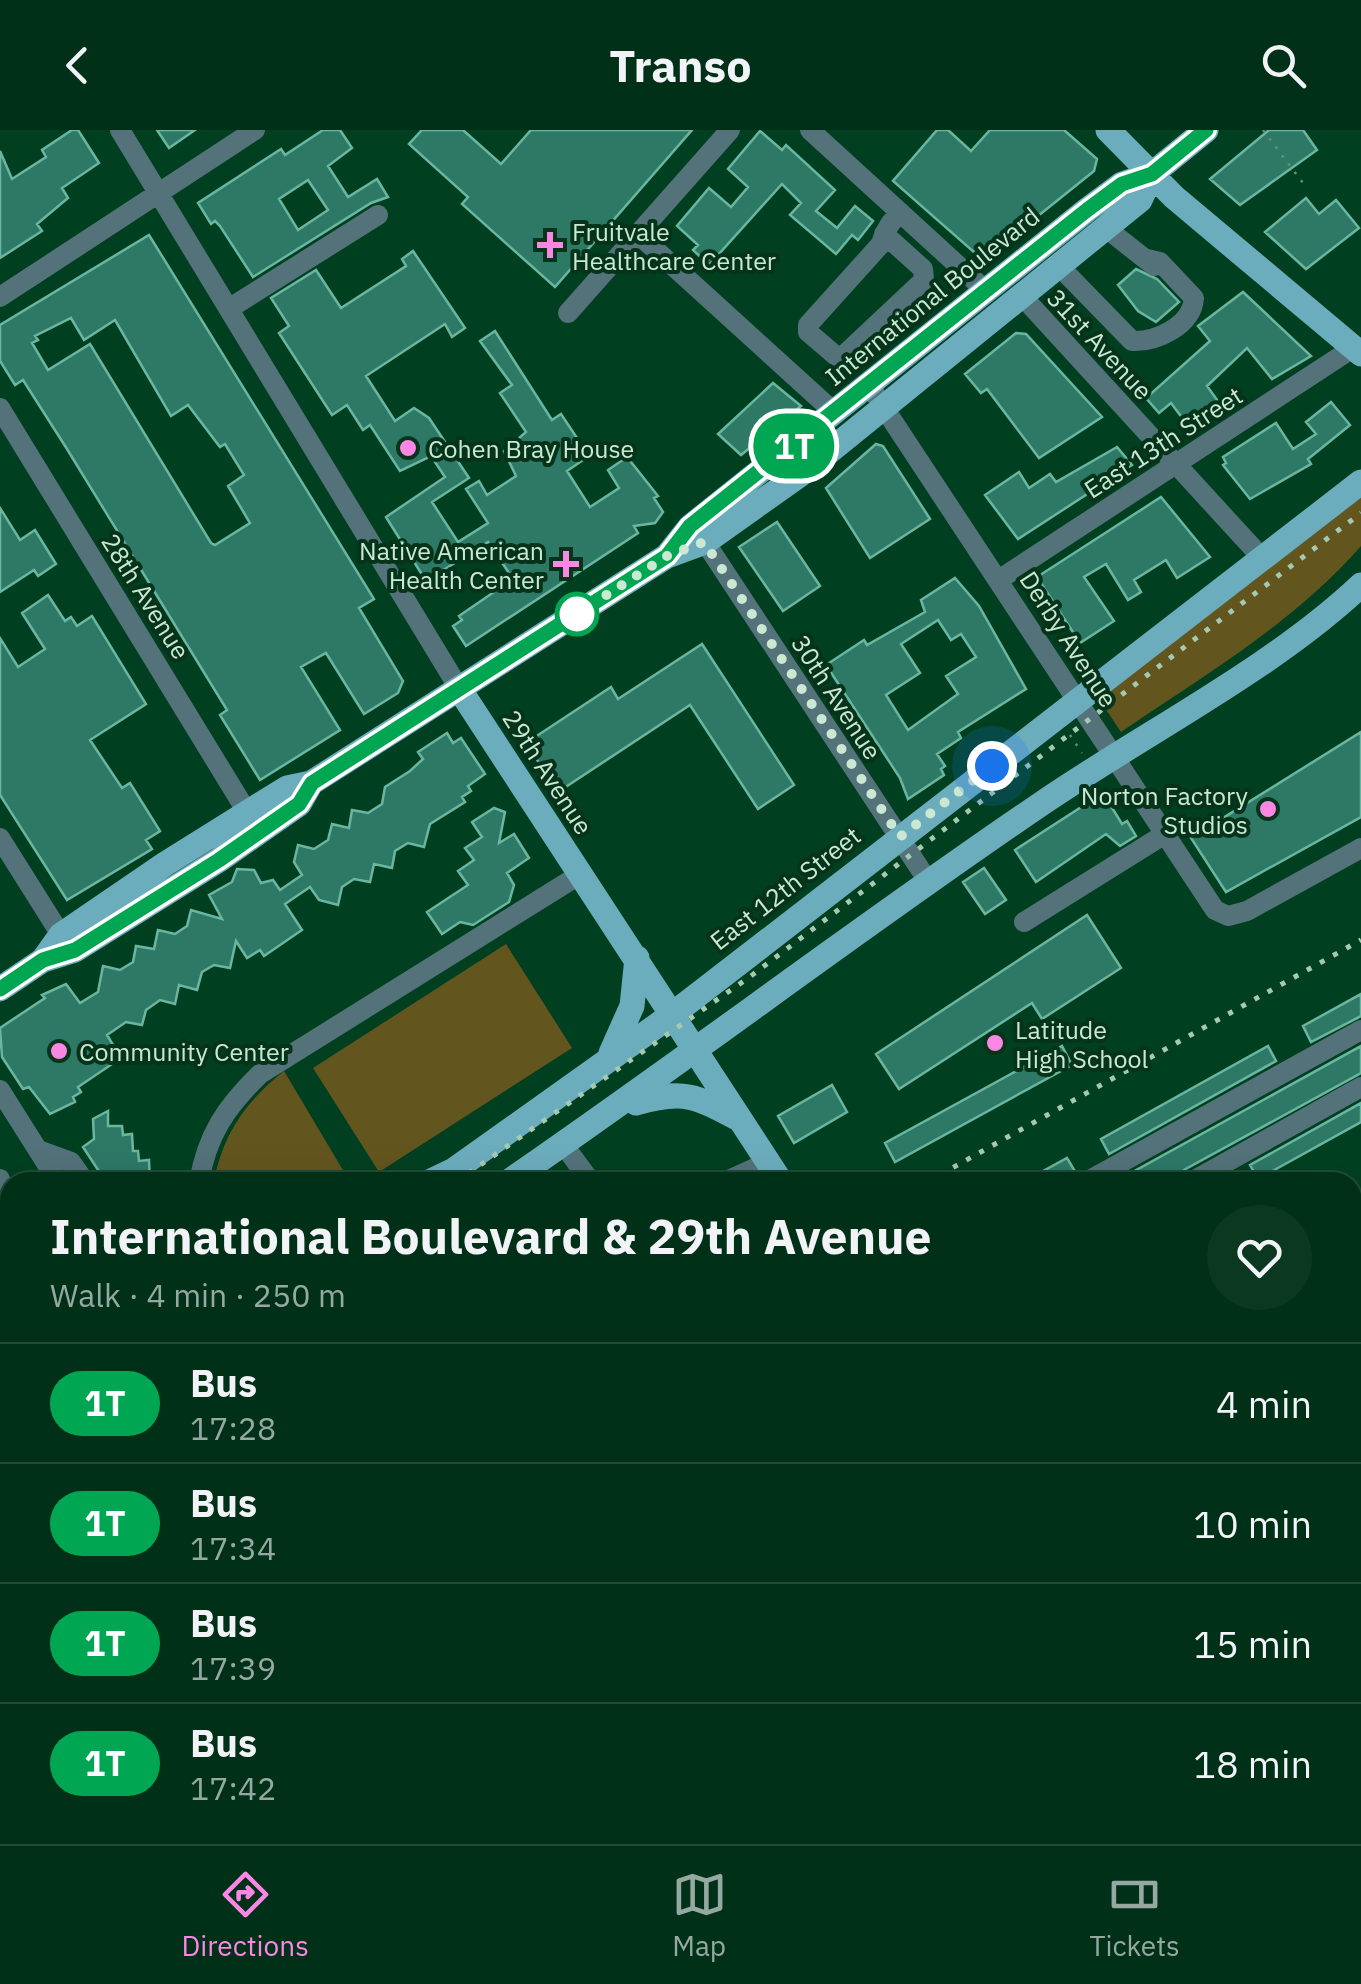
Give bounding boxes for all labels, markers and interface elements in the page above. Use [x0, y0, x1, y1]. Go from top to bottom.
text: Transo [609, 36, 752, 94]
icon: back [50, 38, 105, 93]
icon: search [1256, 38, 1311, 93]
street label: International Boulevard [818, 199, 1046, 393]
place label: Fruitvale Healthcare Center [572, 215, 776, 277]
marker: Fruitvale Healthcare Center [537, 232, 563, 258]
street label: 31st Avenue [1040, 281, 1160, 407]
street label: East 13th Street [1078, 379, 1248, 505]
line badge: 1T [749, 414, 839, 478]
text: 1T [773, 423, 815, 469]
place label: Cohen Bray House [428, 432, 634, 465]
marker: Cohen Bray House [397, 437, 419, 459]
street label: 28th Avenue [94, 527, 198, 665]
place label: Native American Health Center [359, 534, 544, 596]
marker: Native American Health Center [553, 551, 579, 577]
street label: Derby Avenue [1013, 565, 1125, 713]
unlabelled marker [556, 593, 598, 635]
street label: 30th Avenue [784, 628, 890, 766]
street label: 29th Avenue [495, 703, 601, 841]
your location [967, 741, 1017, 791]
place label: Norton Factory Studios [1081, 779, 1249, 841]
marker: Norton Factory Studios [1257, 798, 1279, 820]
street label: East 12th Street [703, 819, 867, 957]
place label: Latitude High School [1015, 1013, 1149, 1075]
marker: Latitude High School [984, 1032, 1006, 1054]
place label: Community Center [79, 1035, 289, 1068]
marker: Community Center [48, 1040, 70, 1062]
text: International Boulevard & 29th Avenue [50, 1205, 932, 1267]
button: heart [1207, 1205, 1312, 1310]
text: Walk · 4 min · 250 m [50, 1274, 346, 1316]
text: Bus [190, 1358, 257, 1407]
text: 4 min [1216, 1379, 1312, 1428]
text: 1T [84, 1380, 126, 1426]
text: 17:28 [190, 1407, 276, 1449]
text: Bus [190, 1478, 257, 1527]
text: 10 min [1193, 1499, 1312, 1548]
text: 1T [84, 1500, 126, 1546]
text: 17:34 [190, 1527, 276, 1569]
text: Bus [190, 1598, 257, 1647]
text: 15 min [1193, 1619, 1312, 1668]
text: 1T [84, 1620, 126, 1666]
text: 17:39 [190, 1647, 276, 1689]
text: Bus [190, 1718, 257, 1767]
text: 18 min [1193, 1739, 1312, 1788]
text: 1T [84, 1740, 126, 1786]
text: 17:42 [190, 1767, 276, 1809]
tab: Directions [181, 1867, 309, 1964]
tab: Map [672, 1867, 727, 1964]
tab: Tickets [1089, 1867, 1180, 1964]

